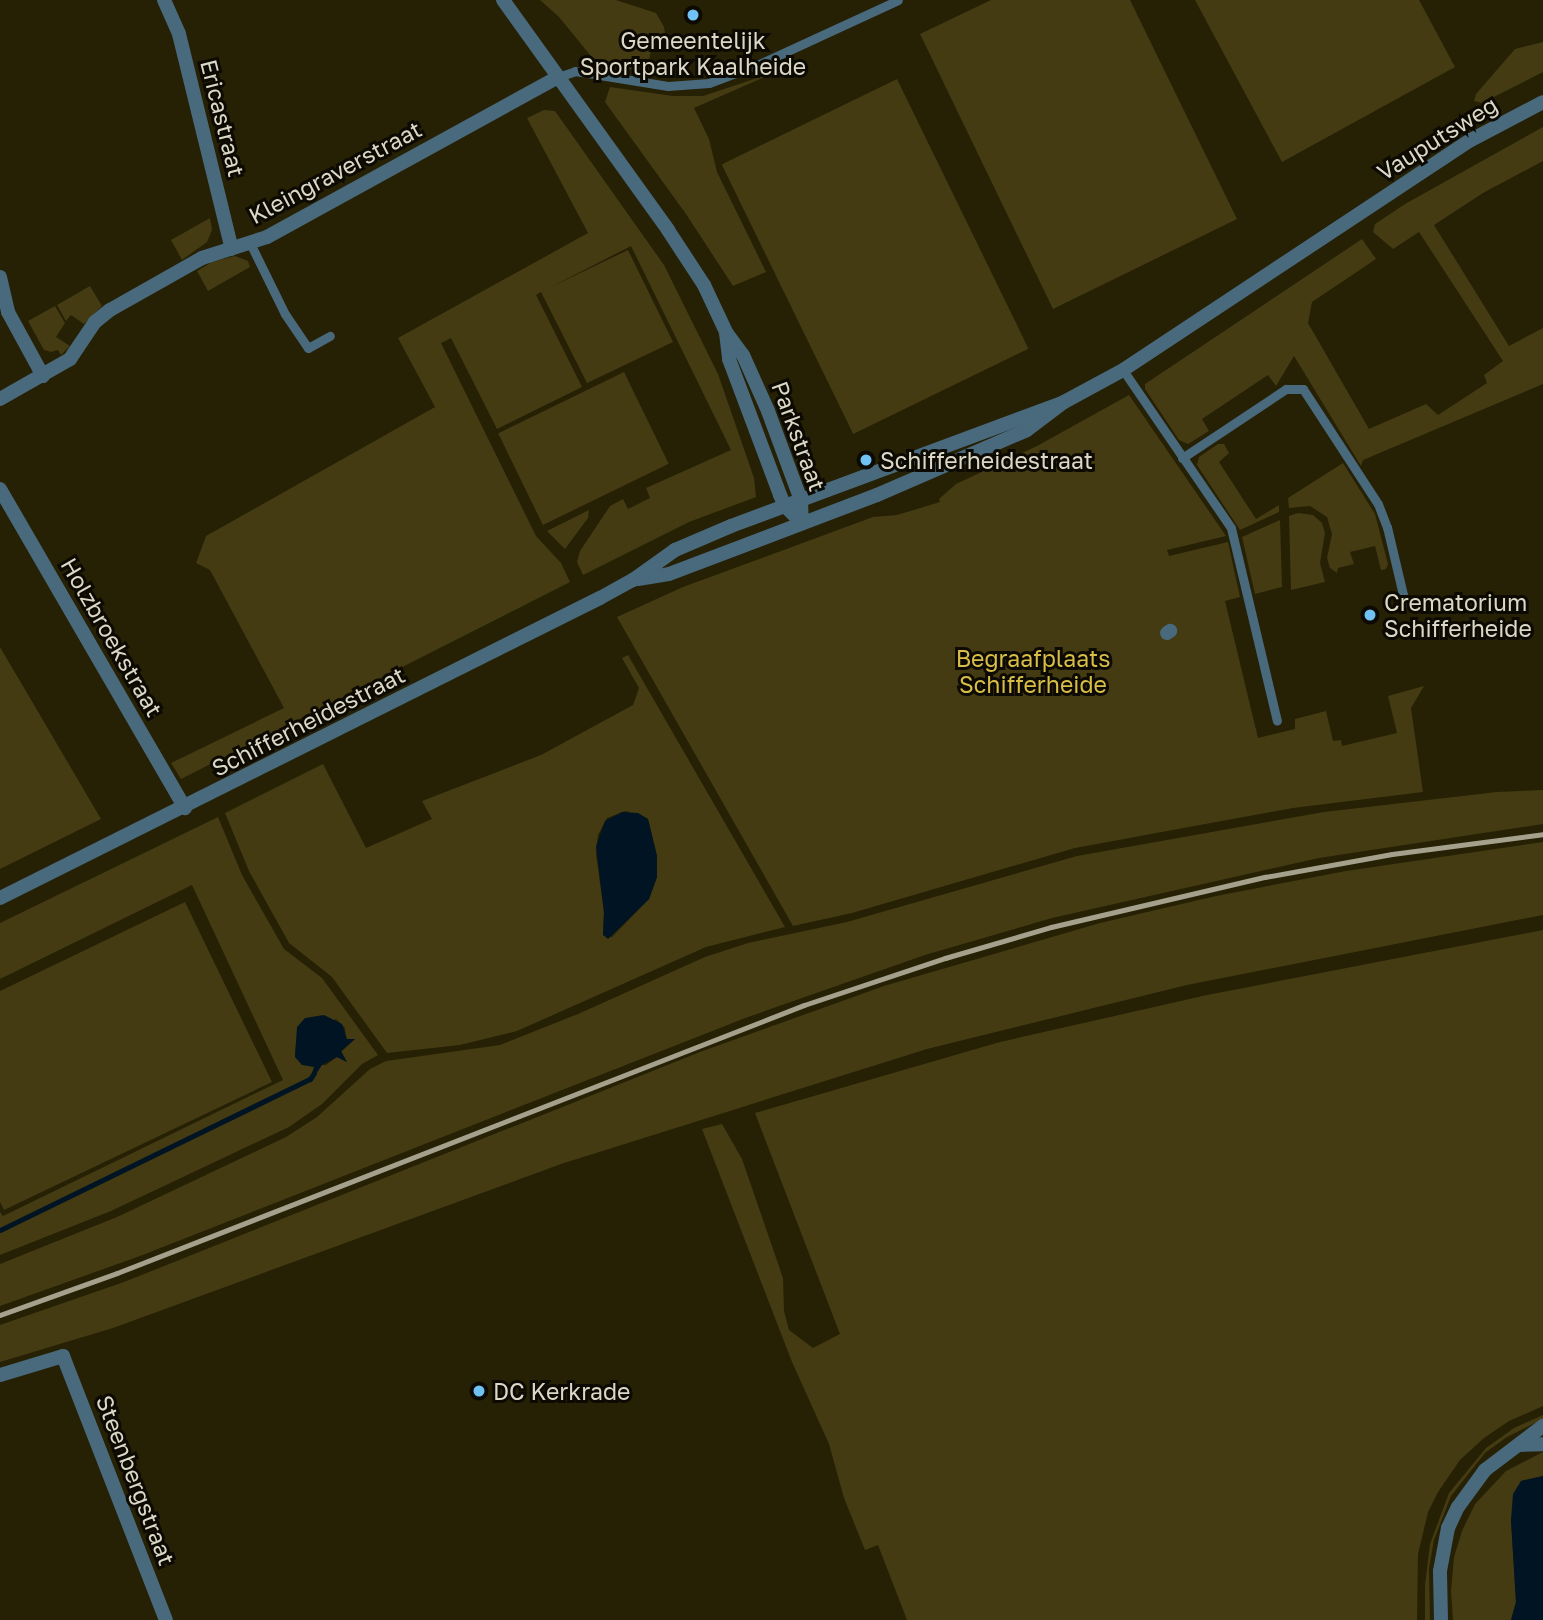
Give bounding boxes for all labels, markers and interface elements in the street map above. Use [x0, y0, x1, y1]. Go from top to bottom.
marker: Gemeentelijk Sportpark Kaalheide [685, 7, 701, 23]
place label: Gemeentelijk Sportpark Kaalheide [580, 26, 806, 80]
street label: Ericastraat [195, 57, 251, 179]
street label: Vauputsweg [1372, 90, 1502, 186]
street label: Kleingraverstraat [244, 115, 426, 229]
street label: Parkstraat [766, 377, 832, 495]
place label: Schifferheidestraat [880, 446, 1093, 474]
marker: Schifferheidestraat [858, 452, 874, 468]
street label: Holzbroekstraat [55, 553, 169, 721]
place label: Crematorium Schifferheide [1384, 588, 1532, 642]
marker: Crematorium Schifferheide [1362, 607, 1378, 623]
park label: Begraafplaats Schifferheide [956, 644, 1110, 698]
street label: Schifferheidestraat [207, 660, 409, 782]
place label: DC Kerkrade [493, 1377, 630, 1405]
marker: DC Kerkrade [471, 1383, 487, 1399]
street label: Steenbergstraat [91, 1391, 181, 1569]

